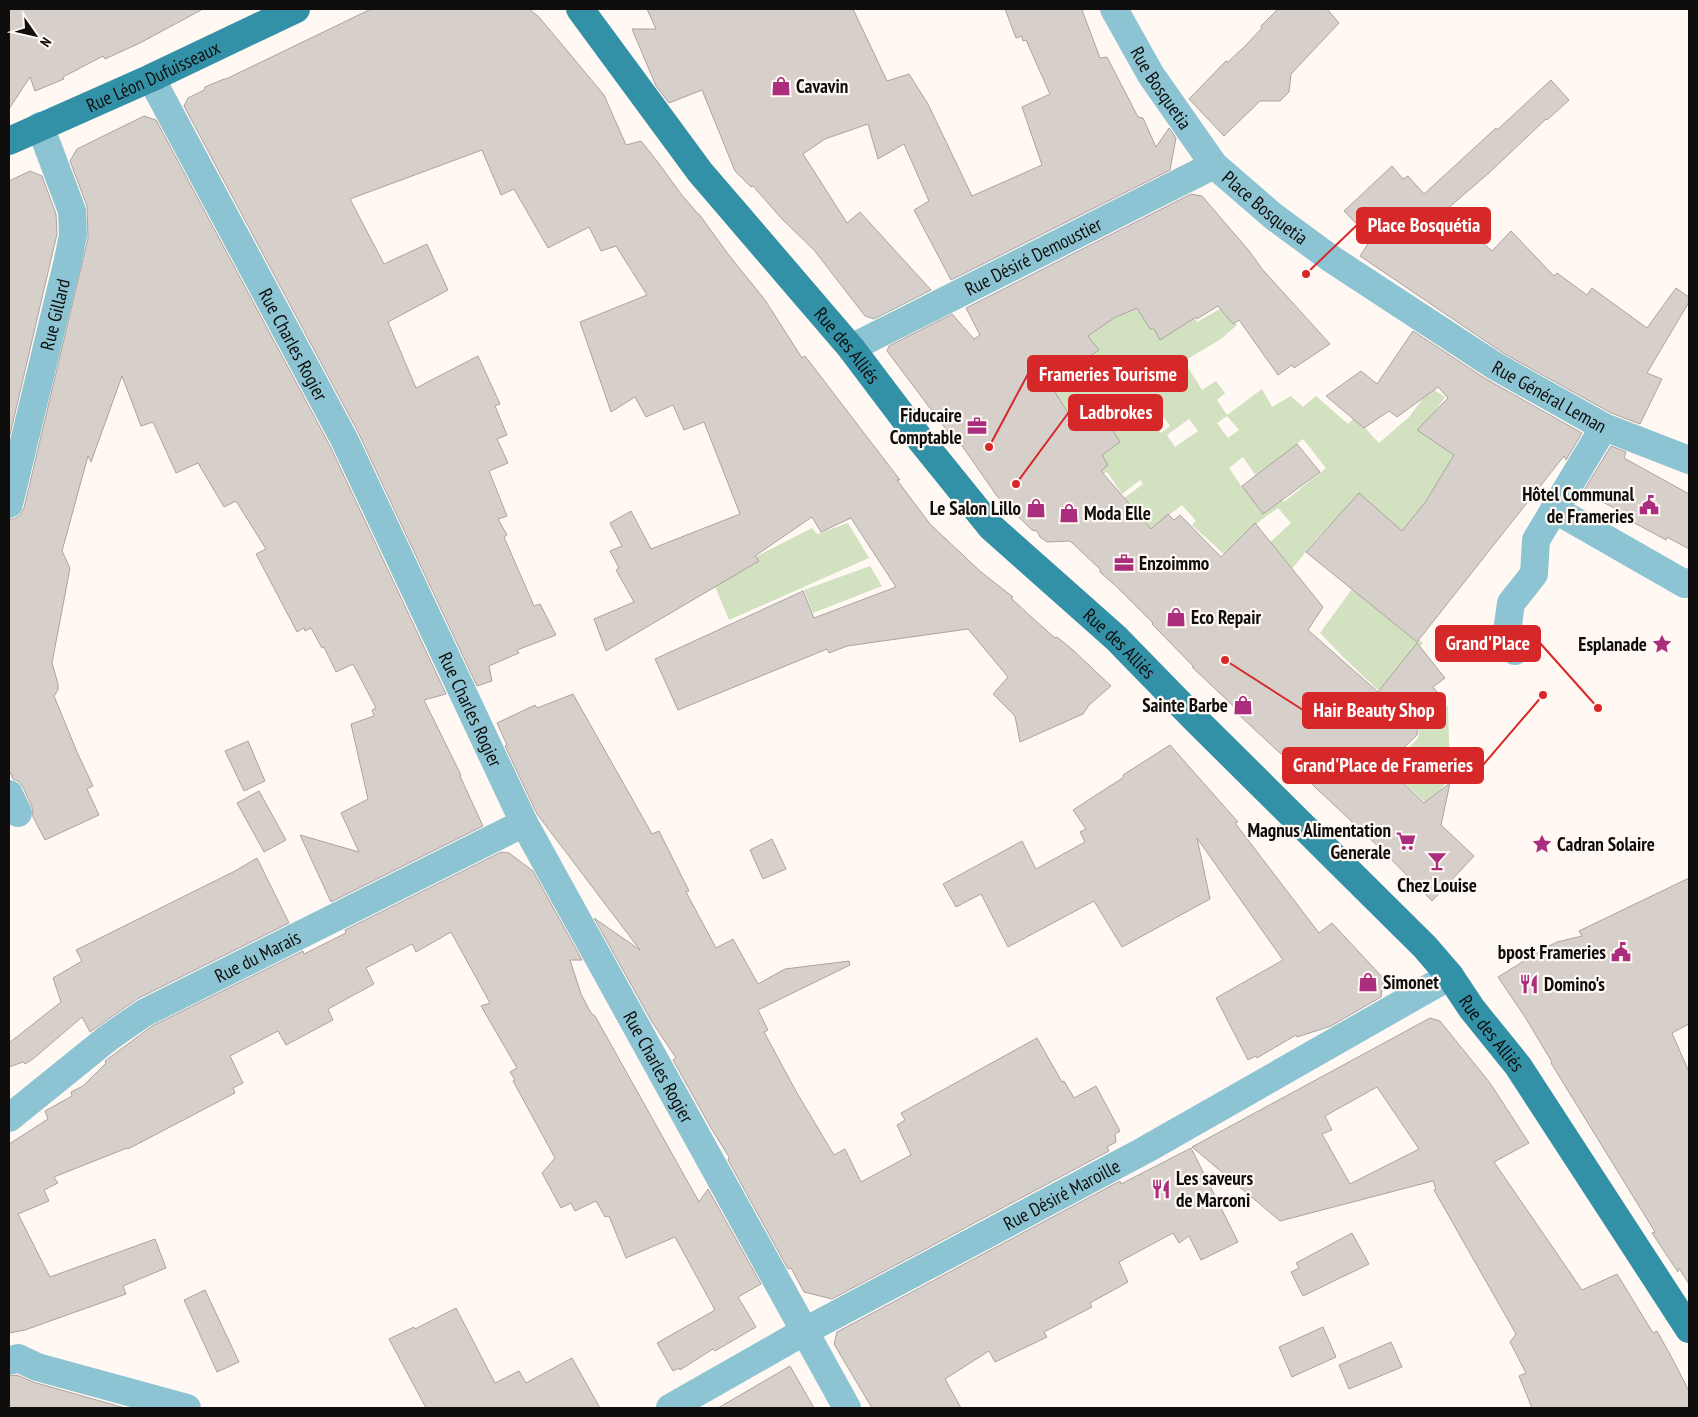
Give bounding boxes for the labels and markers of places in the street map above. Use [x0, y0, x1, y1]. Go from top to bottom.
place label: Cavavin [796, 74, 848, 98]
shop icon: Cavavin [770, 75, 792, 97]
callout: Place Bosquétia [1357, 208, 1490, 243]
callout: Frameries Tourisme [1028, 356, 1187, 391]
callout: Ladbrokes [1069, 395, 1162, 430]
place label: Fiducaire Comptable [890, 403, 962, 449]
office icon: Fiducaire Comptable [966, 415, 988, 437]
place label: Hôtel Communal de Frameries [1522, 482, 1634, 528]
public building icon: Hôtel Communal de Frameries [1638, 494, 1660, 516]
place label: Le Salon Lillo [930, 496, 1021, 520]
shop icon: Le Salon Lillo [1025, 497, 1047, 519]
place label: Moda Elle [1084, 501, 1151, 525]
shop icon: Moda Elle [1058, 502, 1080, 524]
place label: Enzoimmo [1139, 551, 1209, 575]
office icon: Enzoimmo [1113, 552, 1135, 574]
place label: Eco Repair [1191, 605, 1261, 629]
shop icon: Eco Repair [1165, 606, 1187, 628]
callout: Grand'Place [1436, 626, 1540, 661]
place label: Esplanade [1578, 632, 1647, 656]
place icon: Esplanade [1651, 633, 1673, 655]
place label: Sainte Barbe [1142, 693, 1228, 717]
callout: Hair Beauty Shop [1303, 693, 1445, 728]
shop icon: Sainte Barbe [1232, 694, 1254, 716]
callout: Grand'Place de Frameries [1283, 748, 1483, 783]
place label: Magnus Alimentation Generale [1247, 818, 1391, 864]
supermarket icon: Magnus Alimentation Generale [1395, 830, 1417, 852]
place label: Cadran Solaire [1557, 832, 1655, 856]
place icon: Cadran Solaire [1531, 833, 1553, 855]
bar icon: Chez Louise [1426, 850, 1448, 872]
place label: Chez Louise [1397, 873, 1477, 897]
place label: bpost Frameries [1498, 940, 1606, 964]
public building icon: bpost Frameries [1610, 941, 1632, 963]
place label: Simonet [1383, 970, 1439, 994]
shop icon: Simonet [1357, 971, 1379, 993]
place label: Domino's [1544, 972, 1605, 996]
restaurant icon: Domino's [1518, 973, 1540, 995]
place label: Les saveurs de Marconi [1176, 1166, 1253, 1212]
restaurant icon: Les saveurs de Marconi [1150, 1178, 1172, 1200]

